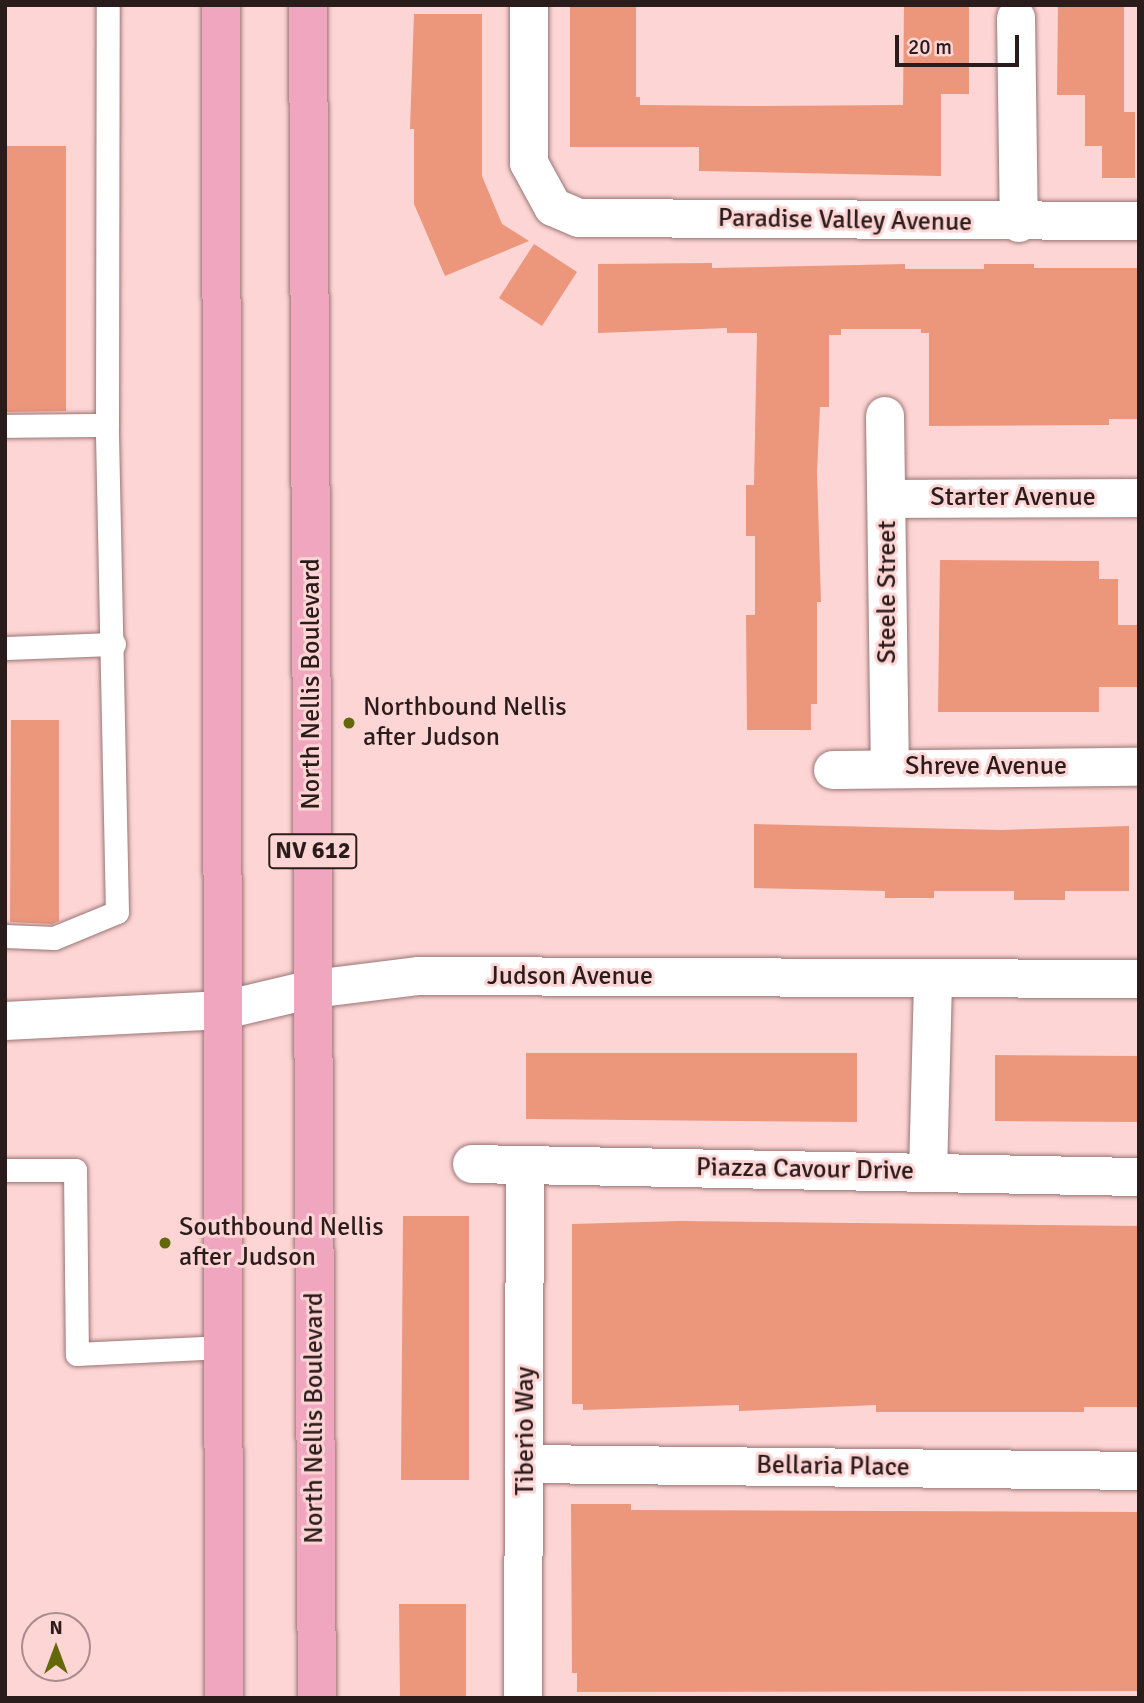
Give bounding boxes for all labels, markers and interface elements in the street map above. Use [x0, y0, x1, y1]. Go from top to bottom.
scale bar [899, 21, 1023, 65]
text: 20 m [908, 34, 952, 60]
street label: Paradise Valley Avenue [718, 203, 972, 239]
street label: Starter Avenue [930, 482, 1096, 514]
street label: Steele Street [872, 520, 904, 664]
street label: North Nellis Boulevard [296, 558, 328, 810]
place label: Northbound Nellis after Judson [363, 692, 567, 754]
marker: Northbound Nellis after Judson [341, 715, 357, 731]
street label: Shreve Avenue [905, 751, 1067, 783]
road number: NV 612 [268, 830, 358, 872]
street label: Judson Avenue [487, 961, 653, 993]
street label: Piazza Cavour Drive [696, 1152, 914, 1188]
place label: Southbound Nellis after Judson [179, 1212, 384, 1274]
marker: Southbound Nellis after Judson [157, 1235, 173, 1251]
street label: North Nellis Boulevard [299, 1292, 331, 1544]
street label: Tiberio Way [510, 1366, 542, 1496]
street label: Bellaria Place [756, 1450, 910, 1484]
north arrow [21, 1612, 91, 1682]
text: N [49, 1616, 63, 1640]

